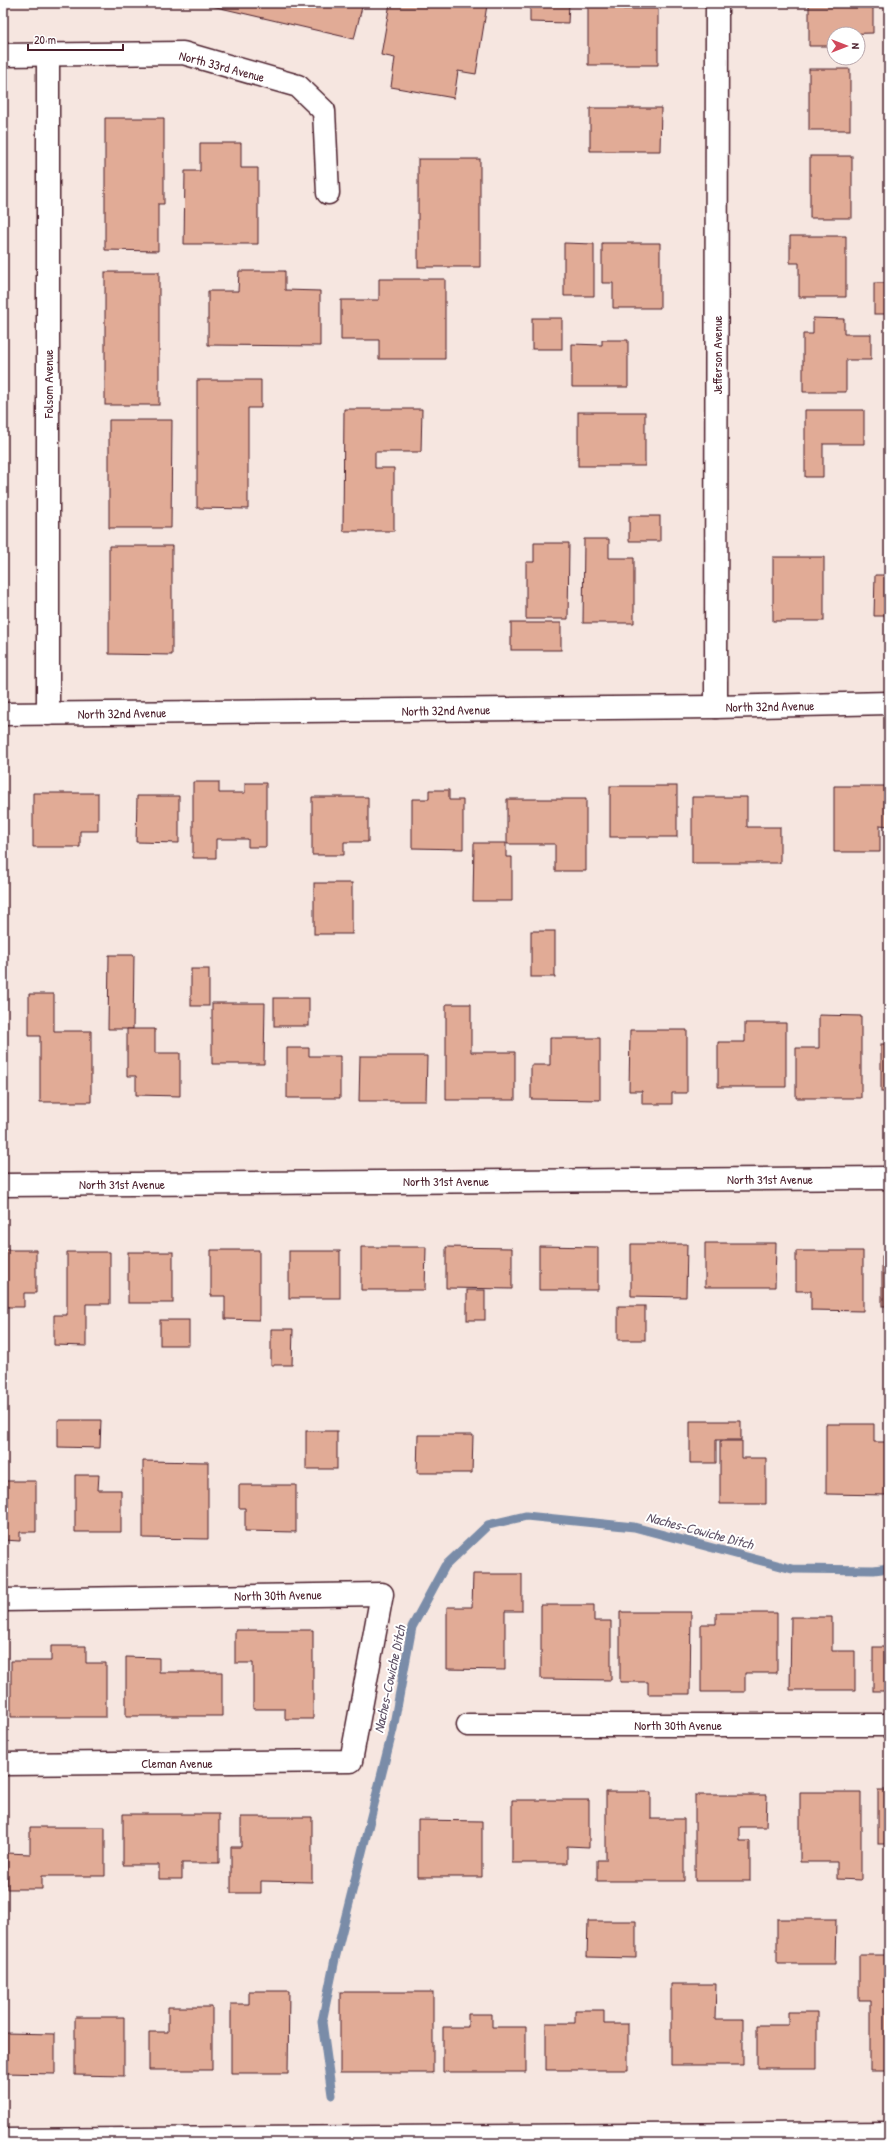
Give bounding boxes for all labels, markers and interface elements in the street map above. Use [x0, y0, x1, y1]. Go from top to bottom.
scale bar [28, 26, 123, 52]
north arrow [826, 26, 866, 66]
text: 20 m [34, 31, 56, 48]
text: N [849, 43, 863, 49]
street label: North 33rd Avenue [177, 46, 267, 86]
street label: Jefferson Avenue [708, 315, 726, 395]
street label: Folsom Avenue [39, 350, 57, 419]
street label: North 32nd Avenue [725, 696, 815, 716]
street label: North 32nd Avenue [401, 700, 491, 720]
street label: North 32nd Avenue [77, 703, 167, 723]
street label: North 31st Avenue [727, 1170, 813, 1188]
street label: North 31st Avenue [403, 1172, 489, 1190]
street label: North 31st Avenue [79, 1175, 165, 1193]
water label: Naches-Cowiche Ditch [644, 1507, 757, 1554]
street label: North 30th Avenue [234, 1585, 322, 1605]
water label: Naches-Cowiche Ditch [368, 1622, 410, 1735]
street label: North 30th Avenue [634, 1716, 722, 1734]
street label: Cleman Avenue [141, 1754, 213, 1772]

